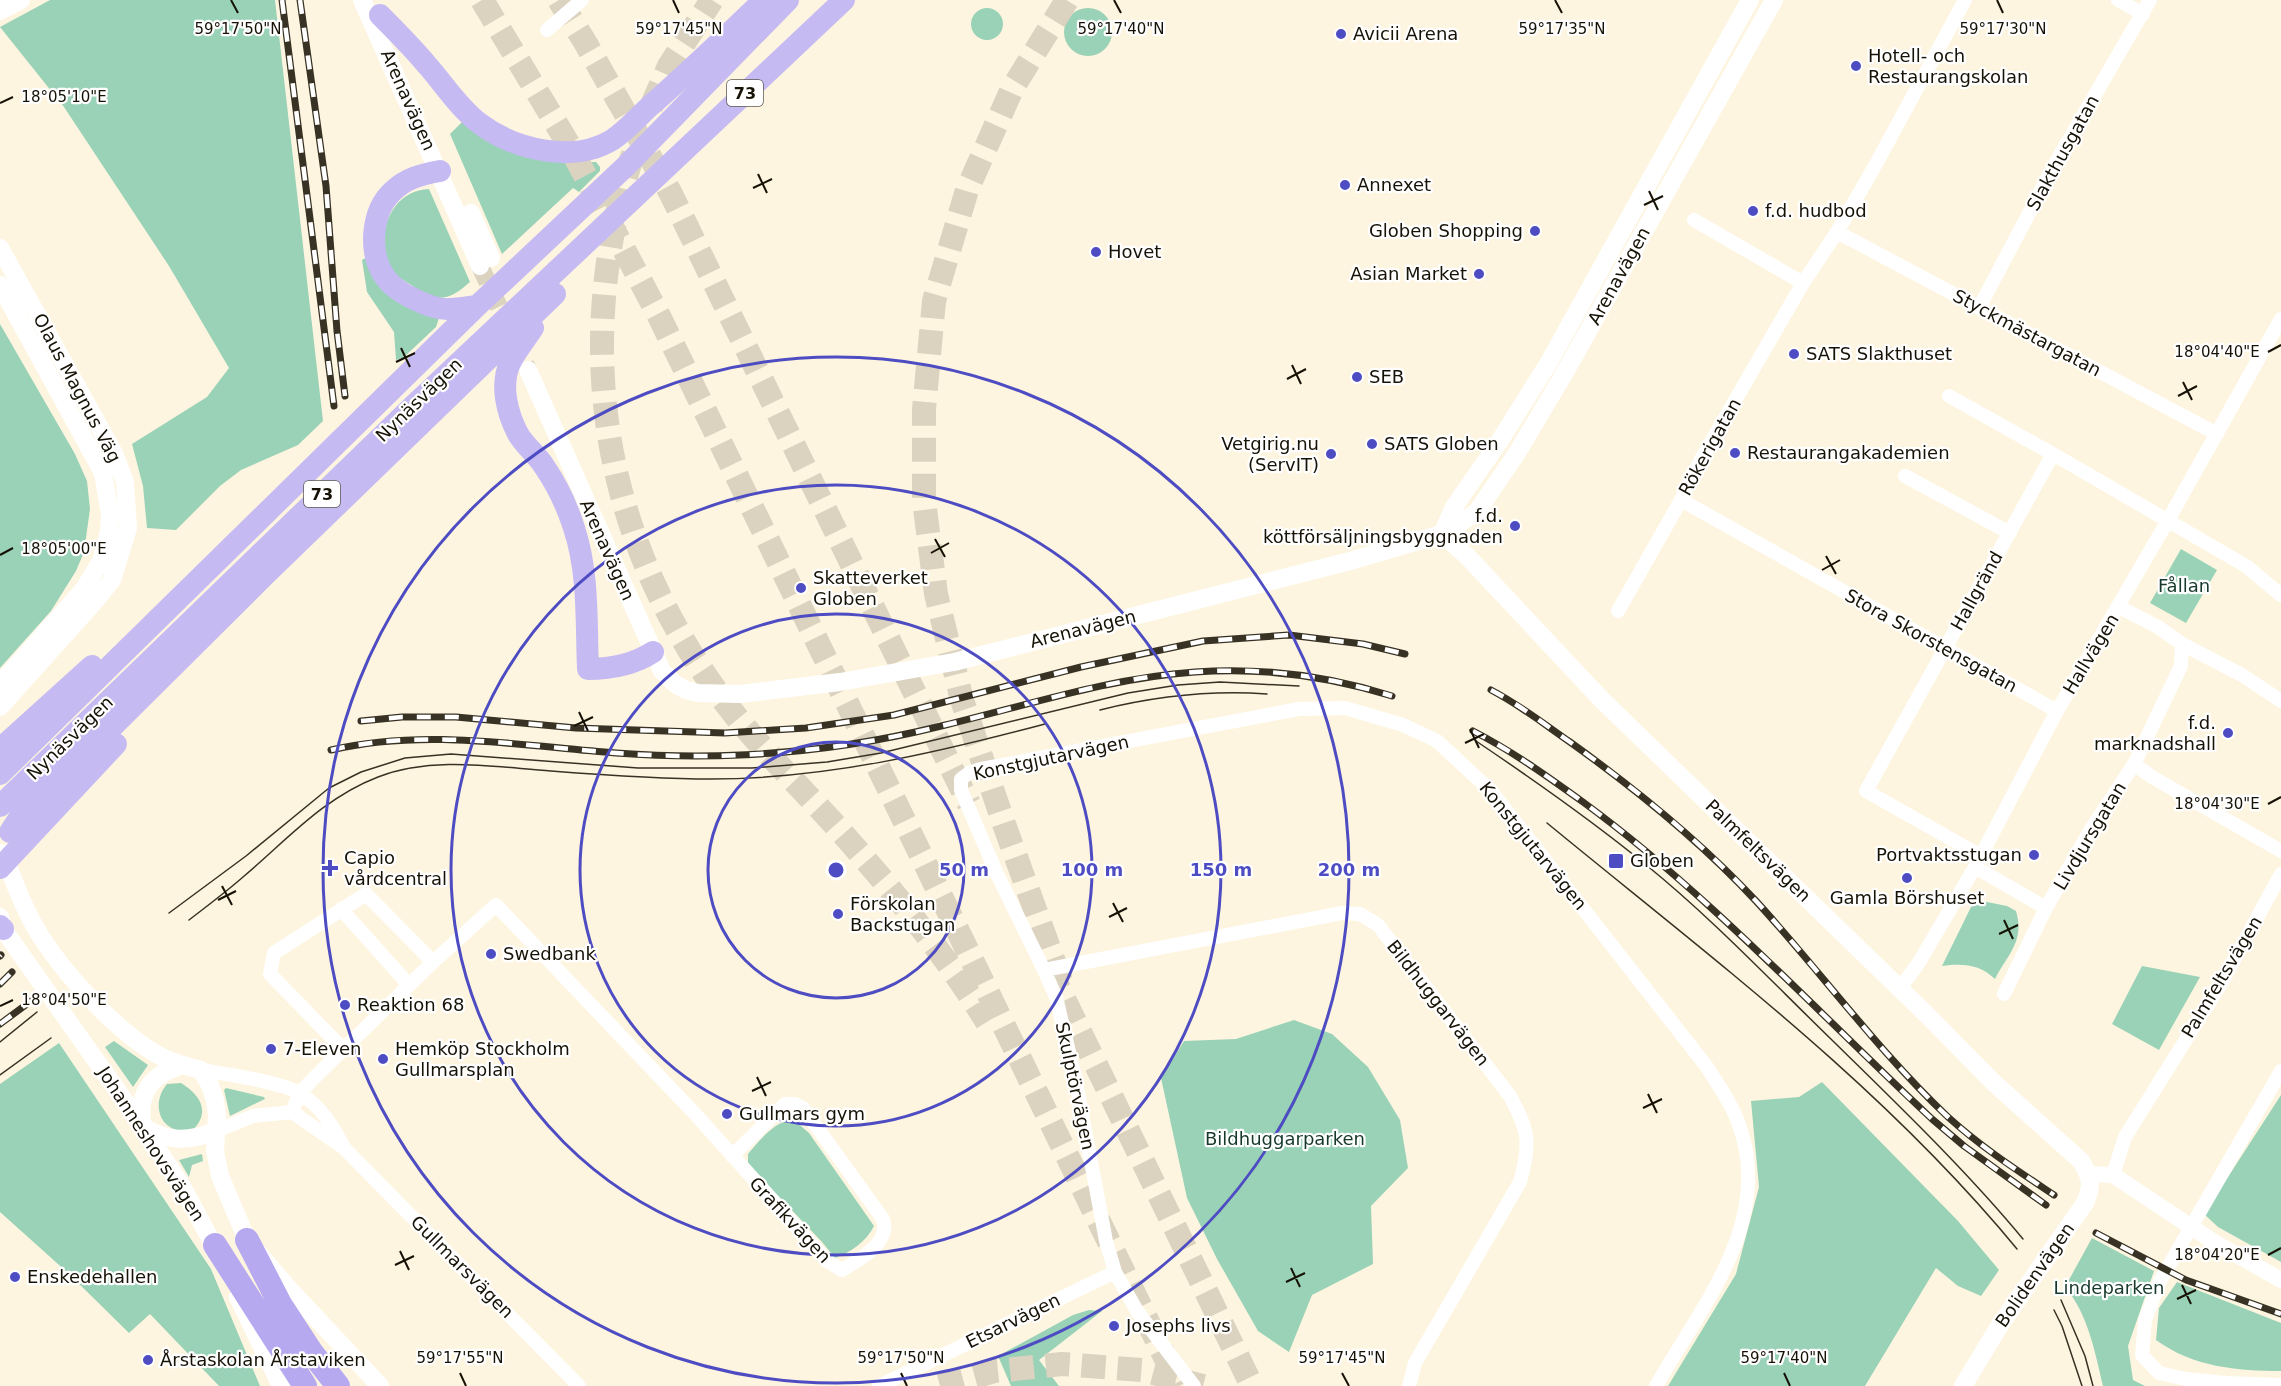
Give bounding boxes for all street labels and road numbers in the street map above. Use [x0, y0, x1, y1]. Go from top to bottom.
street label: Arenavägen [377, 46, 440, 154]
road number: 73 [727, 80, 763, 106]
street label: Slakthusgatan [2022, 91, 2103, 214]
street label: Arenavägen [1583, 223, 1654, 328]
street label: Styckmästargatan [1950, 285, 2105, 380]
street label: Olaus Magnus Väg [29, 310, 126, 466]
street label: Nynäsvägen [371, 353, 466, 446]
street label: Rökerigatan [1674, 394, 1745, 499]
road number: 73 [304, 481, 340, 507]
street label: Arenavägen [576, 496, 639, 604]
street label: Hallgränd [1946, 548, 2007, 634]
street label: Stora Skorstensgatan [1842, 584, 2021, 697]
street label: Arenavägen [1028, 605, 1138, 652]
street label: Hallvägen [2058, 610, 2123, 698]
street label: Nynäsvägen [22, 691, 117, 784]
street label: Konstgjutarvägen [971, 731, 1131, 784]
street label: Konstgjutarvägen [1475, 777, 1591, 914]
street label: Livdjursgatan [2049, 778, 2130, 894]
street label: Palmfeltsvägen [1701, 795, 1815, 906]
street label: Palmfeltsvägen [2177, 912, 2266, 1041]
street label: Bildhuggarvägen [1383, 936, 1494, 1070]
street label: Skulptörvägen [1052, 1020, 1099, 1152]
street label: Johanneshovsvägen [93, 1062, 209, 1225]
street label: Grafikvägen [745, 1172, 835, 1267]
street label: Gullmarsvägen [407, 1211, 518, 1322]
street label: Bolidenvägen [1991, 1218, 2078, 1331]
street label: Etsarvägen [962, 1289, 1063, 1352]

